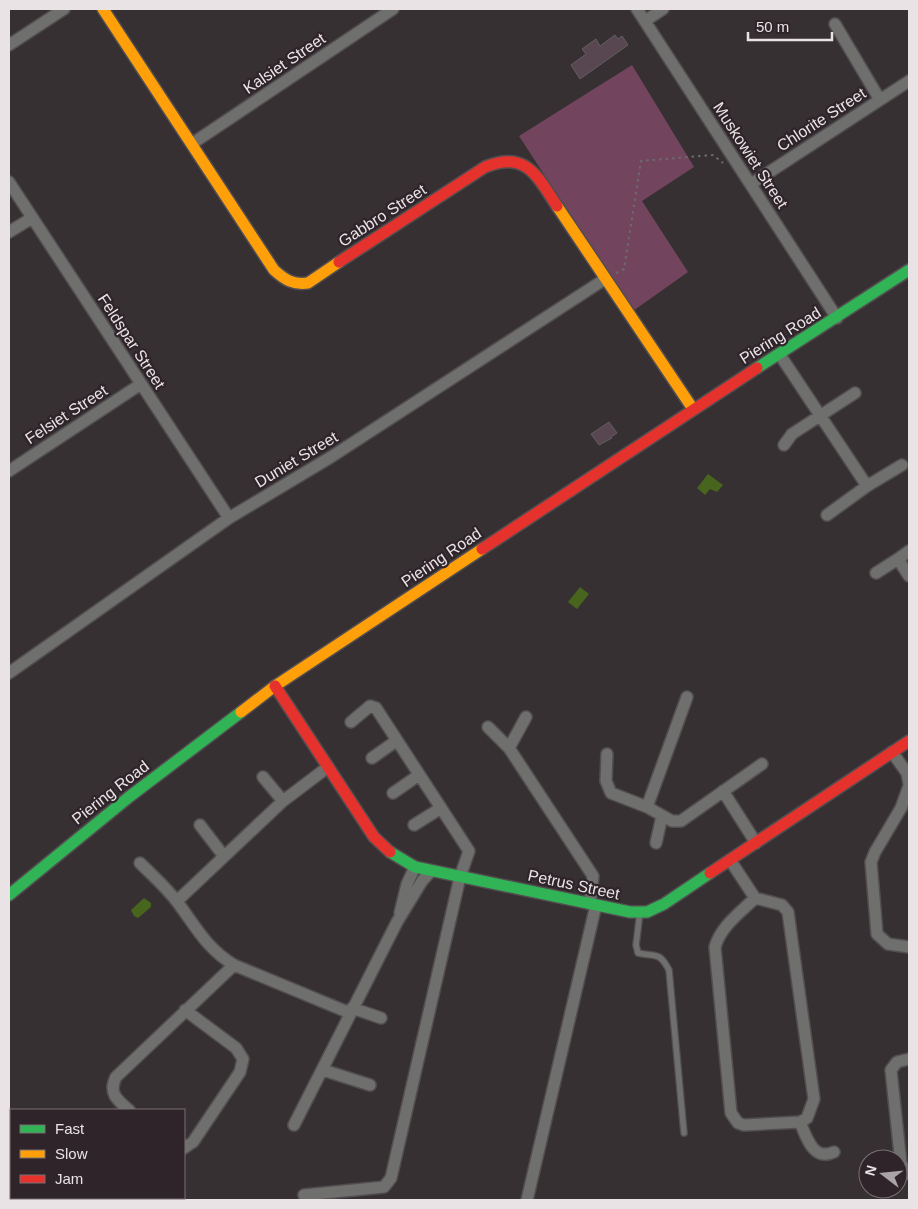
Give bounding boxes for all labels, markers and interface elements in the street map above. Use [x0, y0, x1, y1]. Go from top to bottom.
scale bar [748, 10, 832, 42]
text: 50 m [756, 18, 789, 35]
street label: Kalsiet Street [240, 29, 329, 97]
street label: Chlorite Street [774, 84, 869, 154]
street label: Muskowiet Street [710, 99, 791, 212]
street label: Gabbro Street [335, 181, 430, 250]
street label: Feldspar Street [95, 291, 169, 392]
street label: Piering Road [737, 304, 824, 367]
street label: Felsiet Street [22, 381, 111, 447]
street label: Duniet Street [252, 428, 341, 491]
street label: Piering Road [398, 525, 484, 590]
street label: Piering Road [69, 757, 152, 828]
street label: Petrus Street [526, 866, 622, 903]
legend [10, 1109, 185, 1199]
text: Fast [55, 1120, 85, 1137]
text: Slow [55, 1145, 88, 1162]
north arrow [858, 1149, 908, 1199]
text: N [861, 1163, 880, 1177]
text: Jam [55, 1170, 83, 1187]

